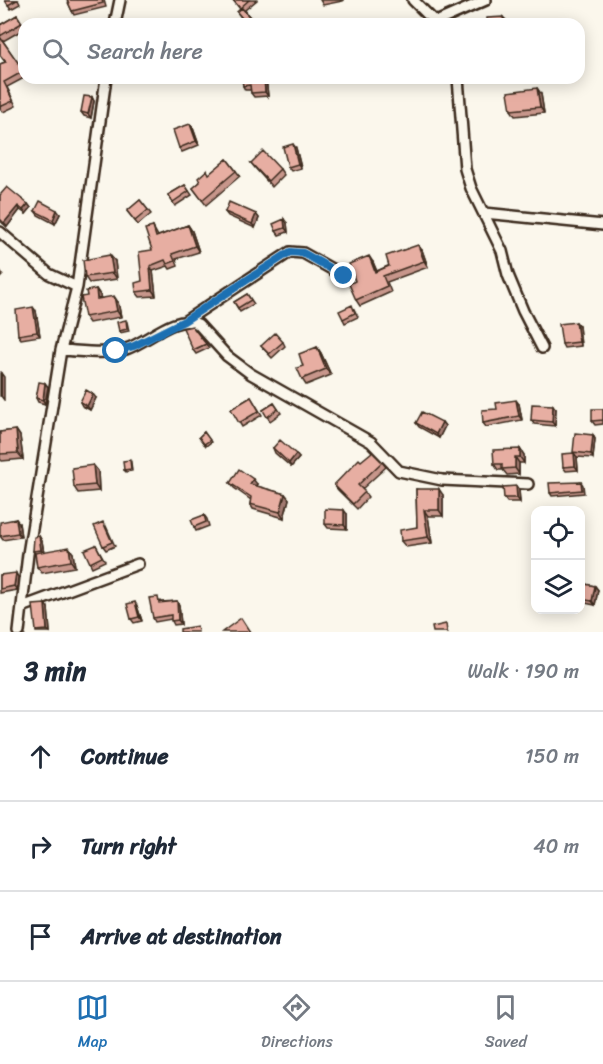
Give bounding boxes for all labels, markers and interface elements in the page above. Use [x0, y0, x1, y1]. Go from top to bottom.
search box [18, 18, 585, 84]
text: Search here [87, 32, 203, 71]
icon: search [39, 35, 72, 68]
route end [330, 262, 356, 288]
route start [102, 337, 128, 363]
map controls [531, 506, 585, 614]
button: locate [531, 506, 585, 560]
button: layers [531, 560, 585, 614]
text: 3 min [24, 648, 86, 694]
text: Walk · 190 m [467, 654, 579, 689]
text: Continue [81, 737, 169, 776]
text: 150 m [525, 739, 579, 774]
icon: ahead [24, 740, 57, 773]
text: Turn right [81, 827, 176, 866]
text: 40 m [533, 829, 579, 864]
icon: right [24, 830, 57, 863]
text: Arrive at destination [81, 917, 282, 956]
icon: arrive [24, 920, 57, 953]
tab: Map [76, 991, 109, 1056]
tab: Directions [261, 991, 333, 1056]
tab: Saved [485, 991, 527, 1056]

